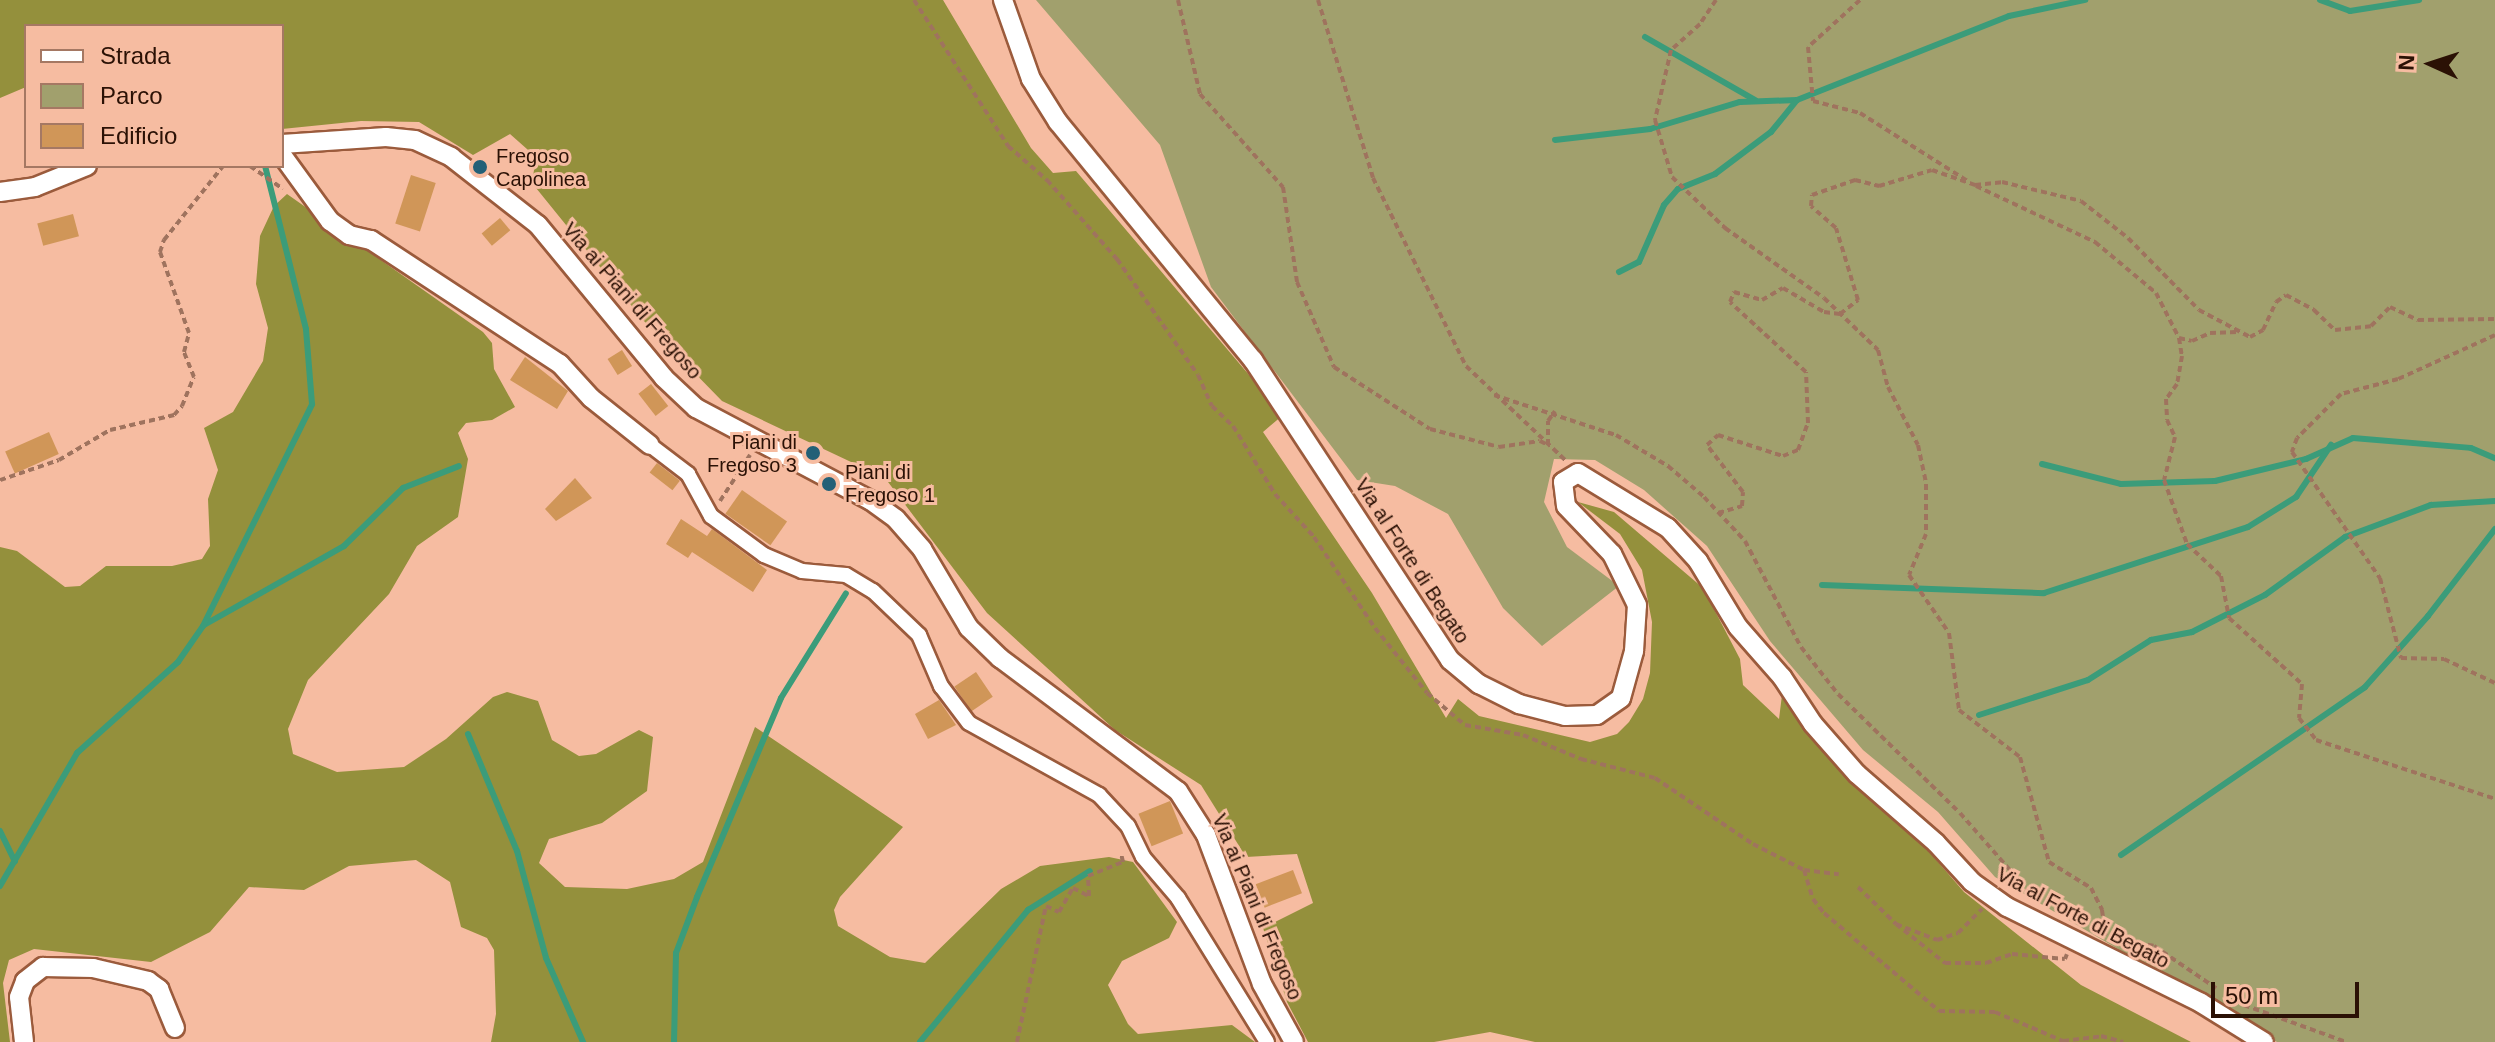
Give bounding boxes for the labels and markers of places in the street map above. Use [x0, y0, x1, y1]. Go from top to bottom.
place label: Fregoso Capolinea [496, 144, 586, 191]
marker: Fregoso Capolinea [471, 158, 489, 176]
place label: Piani di Fregoso 3 [707, 430, 797, 477]
marker: Piani di Fregoso 3 [804, 444, 822, 462]
place label: Piani di Fregoso 1 [845, 460, 935, 507]
marker: Piani di Fregoso 1 [820, 475, 838, 493]

